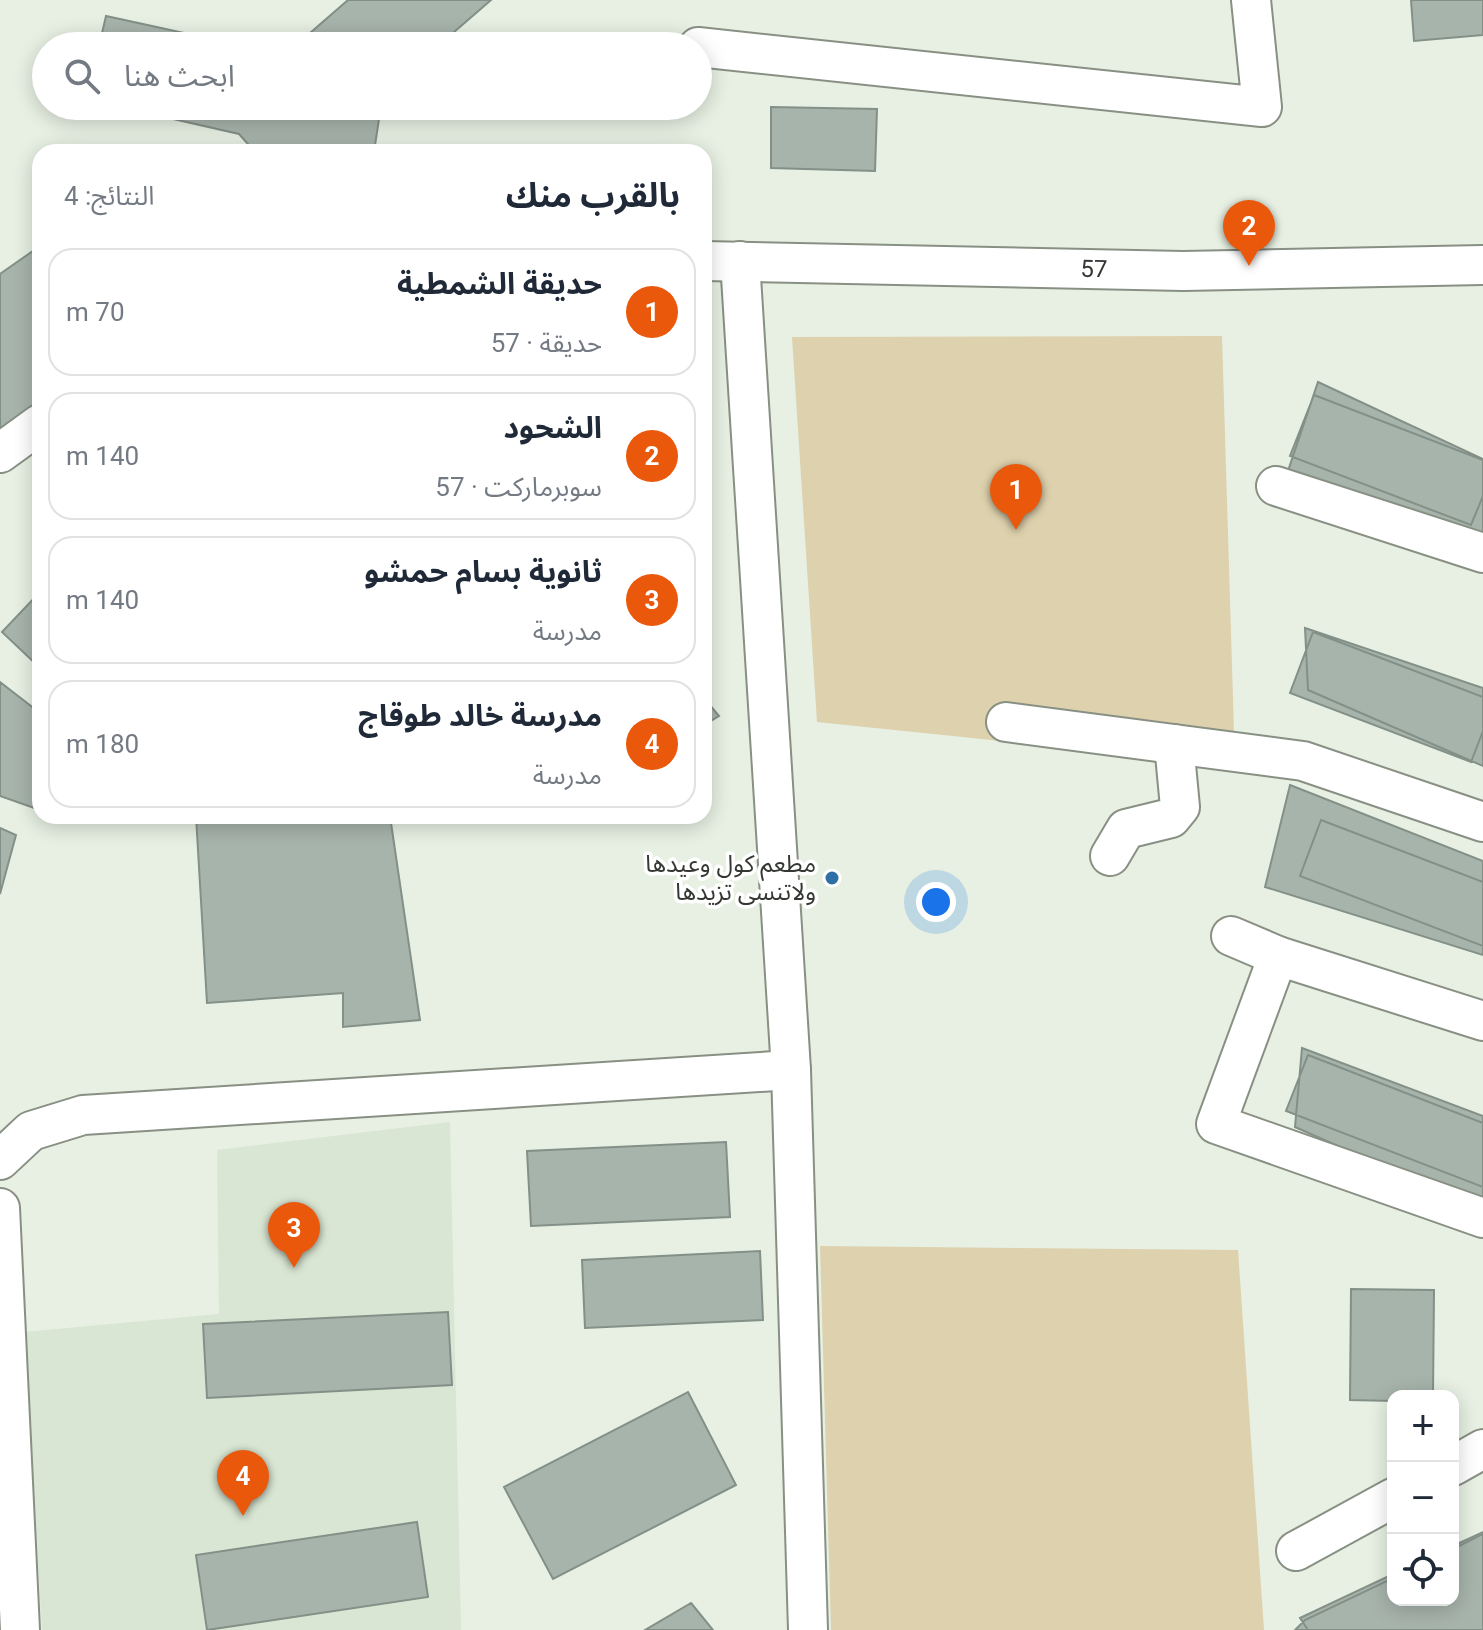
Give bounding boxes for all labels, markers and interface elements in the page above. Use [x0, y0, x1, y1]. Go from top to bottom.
search box [32, 32, 712, 120]
icon: search [60, 54, 104, 98]
text: ابحث هنا [124, 58, 235, 93]
text: بالقرب منك [506, 175, 680, 215]
text: النتائج: 4 [64, 181, 154, 211]
pin: 2 [1223, 200, 1275, 266]
street label: 57 [1080, 255, 1108, 283]
text: حديقة الشمطية [397, 266, 602, 301]
text: 70 m [66, 297, 125, 327]
text: 1 [645, 297, 659, 327]
text: حديقة · 57 [491, 328, 602, 358]
text: الشحود [503, 410, 602, 445]
text: 140 m [66, 441, 139, 471]
text: 2 [645, 441, 659, 471]
pin: 1 [990, 464, 1042, 530]
text: سوبرماركت · 57 [435, 472, 602, 502]
text: ثانوية بسام حمشو [364, 554, 602, 589]
text: 140 m [66, 585, 139, 615]
text: 3 [645, 585, 659, 615]
text: مدرسة [533, 616, 602, 646]
text: مدرسة خالد طوقاج [358, 698, 602, 733]
text: 180 m [66, 729, 139, 759]
text: 4 [645, 729, 659, 759]
text: مدرسة [533, 760, 602, 790]
place label: مطعم كول وعيدها ولاتنسى تزيدها [645, 850, 816, 906]
marker: مطعم كول وعيدها ولاتنسى تزيدها [823, 869, 841, 887]
your location [916, 882, 956, 922]
pin: 3 [268, 1202, 320, 1268]
map controls [1387, 1390, 1459, 1606]
button: + [1387, 1390, 1459, 1462]
pin: 4 [217, 1450, 269, 1516]
button: − [1387, 1462, 1459, 1534]
button: locate [1387, 1534, 1459, 1606]

